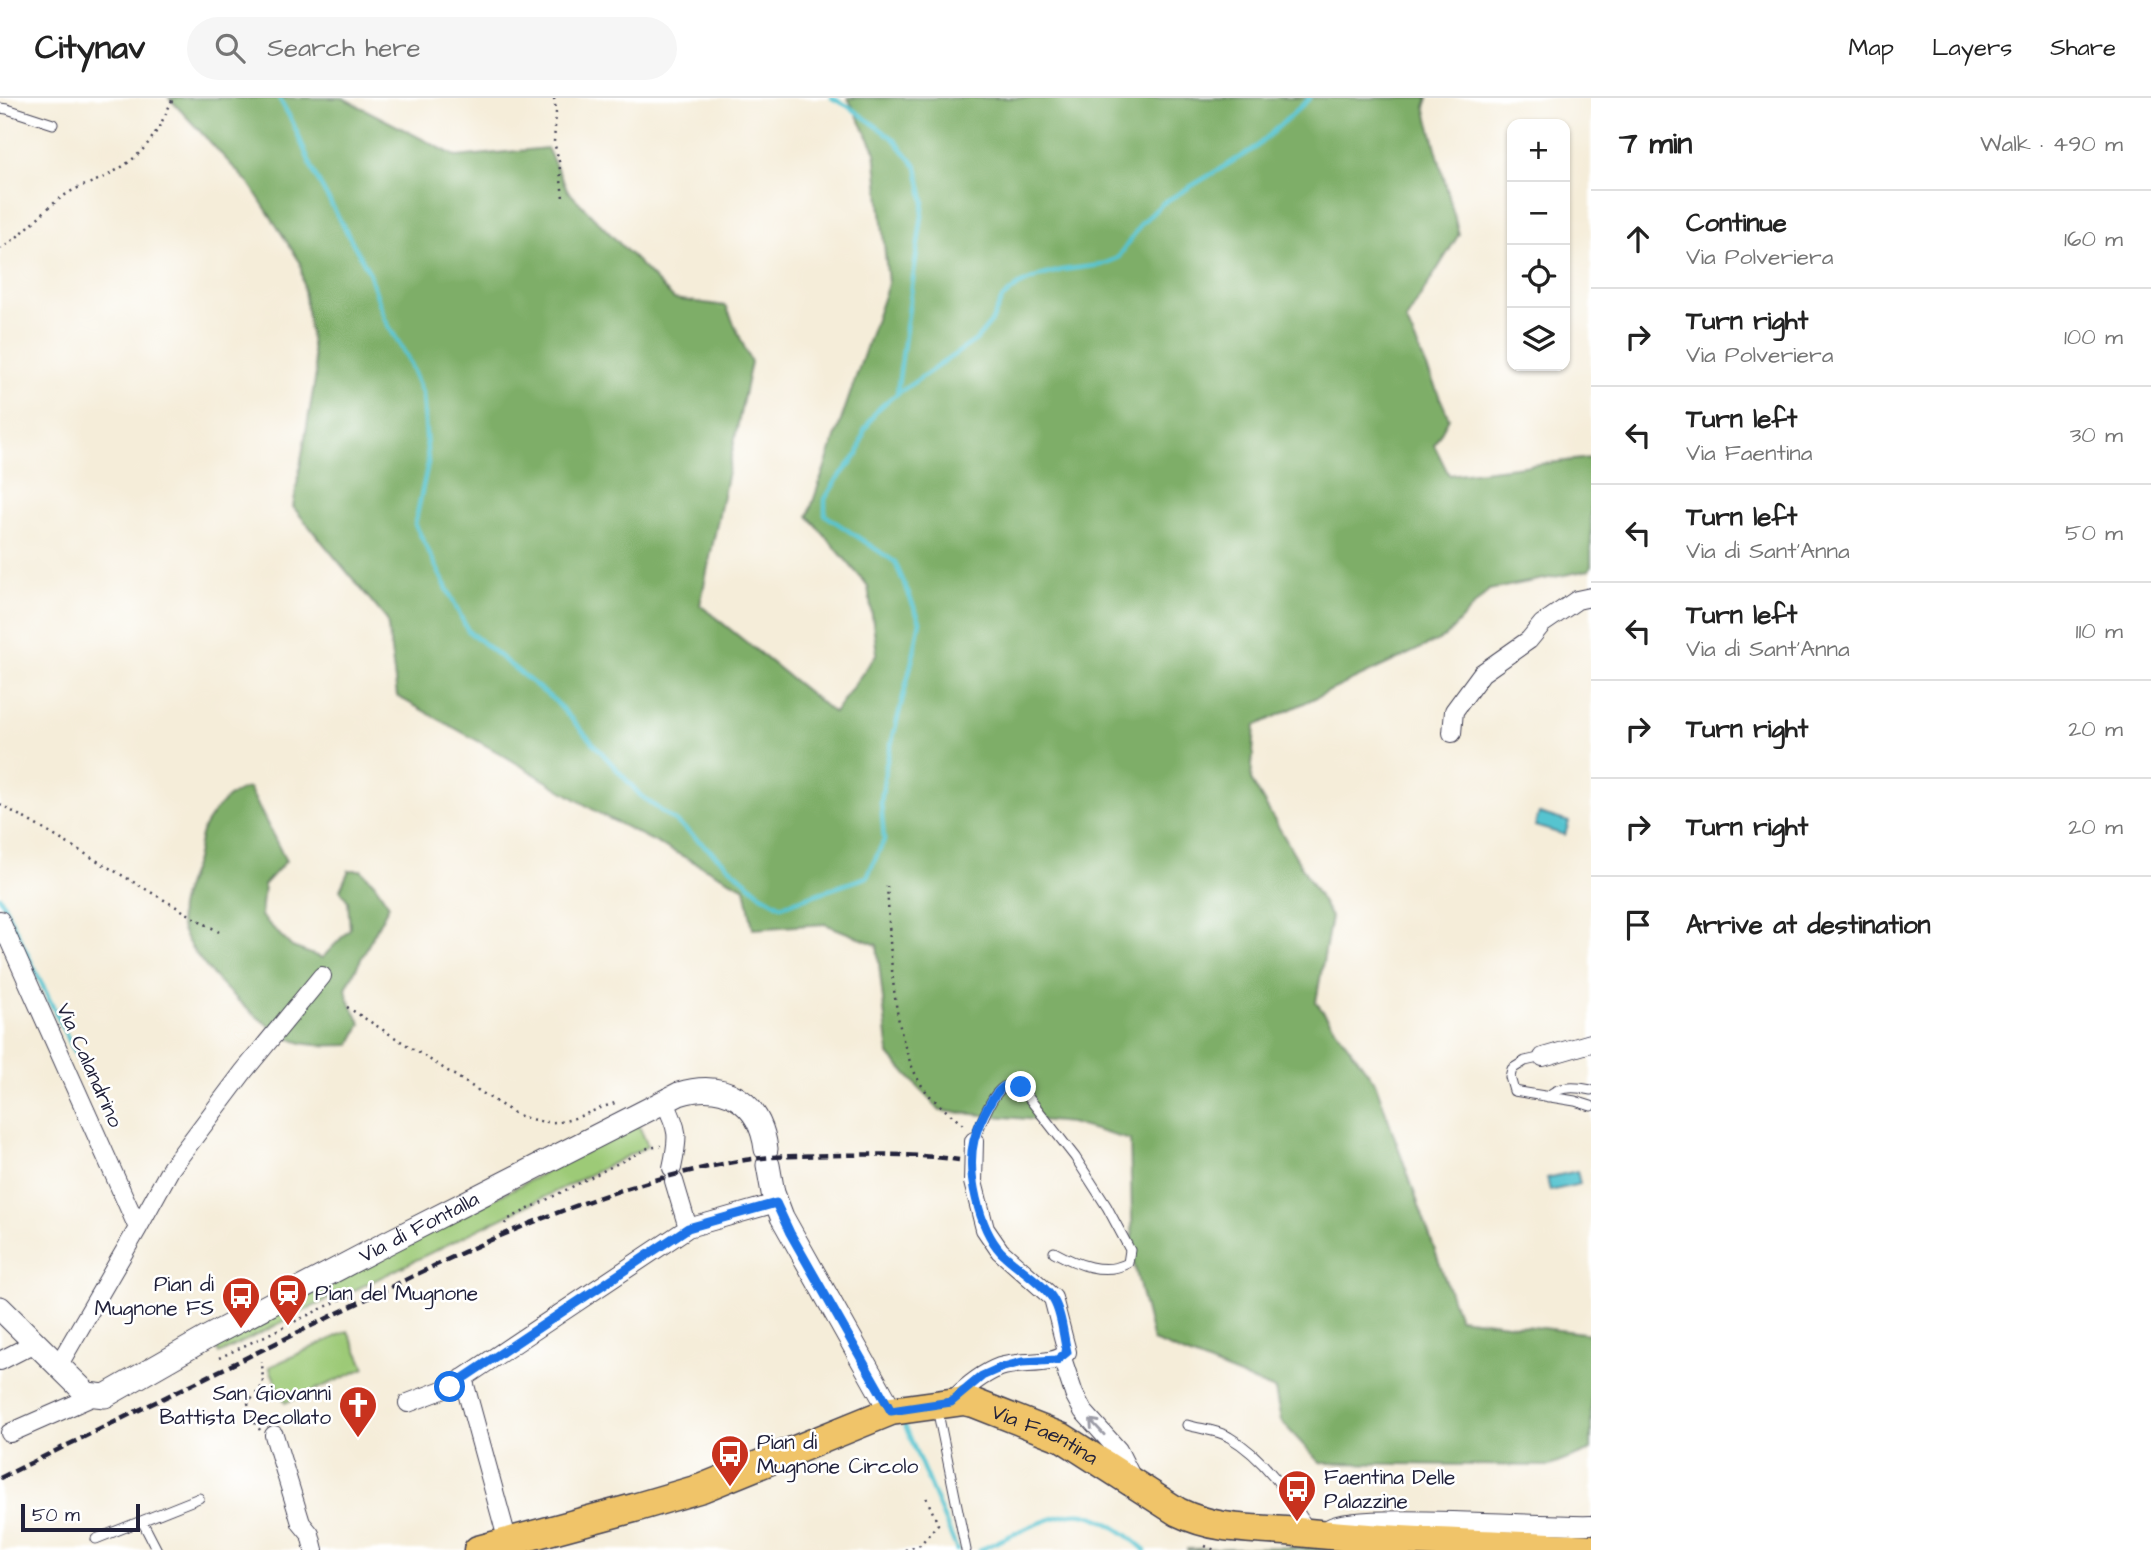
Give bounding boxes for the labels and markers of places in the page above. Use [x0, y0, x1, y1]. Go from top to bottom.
place label: Pian di Mugnone FS [95, 1270, 214, 1325]
station icon: Pian del Mugnone [267, 1272, 309, 1327]
bus stop icon: Pian di Mugnone FS [220, 1275, 262, 1330]
place label: Pian del Mugnone [315, 1279, 478, 1310]
place label: San Giovanni Battista Decollato [159, 1379, 331, 1432]
church icon: San Giovanni Battista Decollato [337, 1384, 379, 1439]
place label: Pian di Mugnone Circolo [757, 1428, 918, 1483]
bus stop icon: Pian di Mugnone Circolo [709, 1433, 751, 1488]
place label: Faentina Delle Palazzine [1324, 1463, 1455, 1516]
bus stop icon: Faentina Delle Palazzine [1276, 1468, 1318, 1523]

